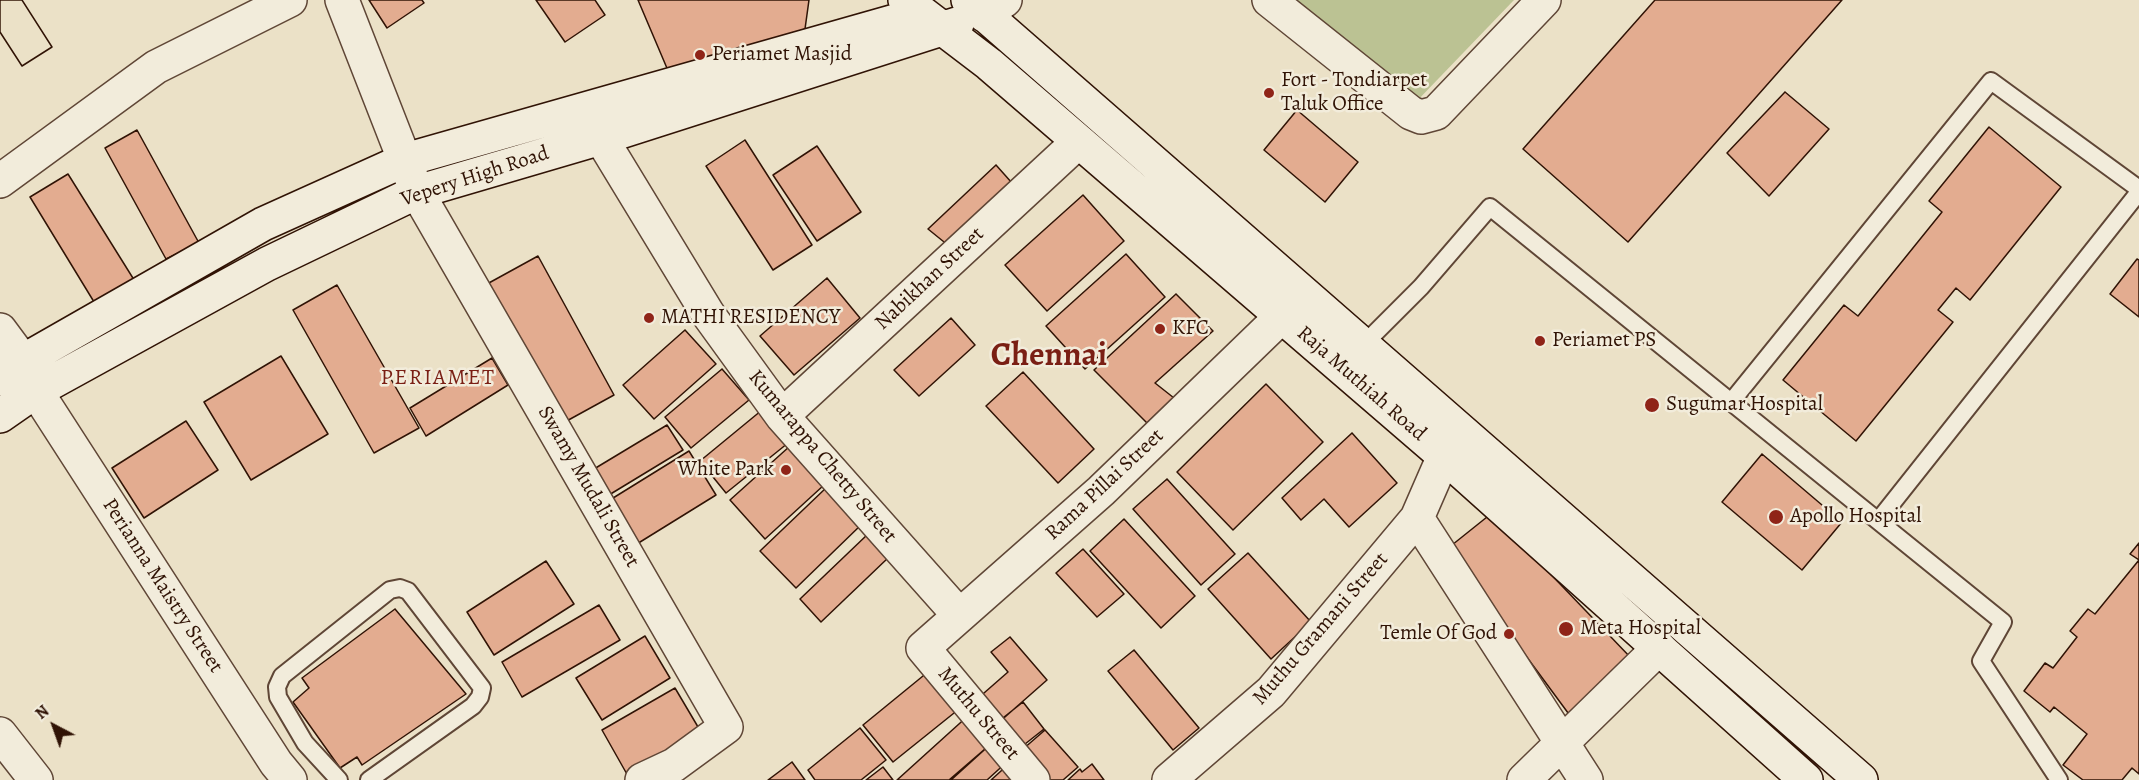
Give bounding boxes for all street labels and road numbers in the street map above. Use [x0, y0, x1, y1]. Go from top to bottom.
street label: Vepery High Road [398, 141, 552, 213]
street label: Nabikhan Street [870, 222, 990, 336]
street label: Raja Muthiah Road [1291, 321, 1431, 447]
street label: Kumarappa Chetty Street [742, 365, 902, 549]
street label: Swamy Mudali Street [532, 402, 644, 572]
street label: Rama Pillai Street [1041, 424, 1169, 546]
street label: Perianna Maistry Street [96, 494, 228, 678]
street label: Muthu Gramani Street [1248, 547, 1394, 711]
street label: Muthu Street [932, 662, 1024, 766]

